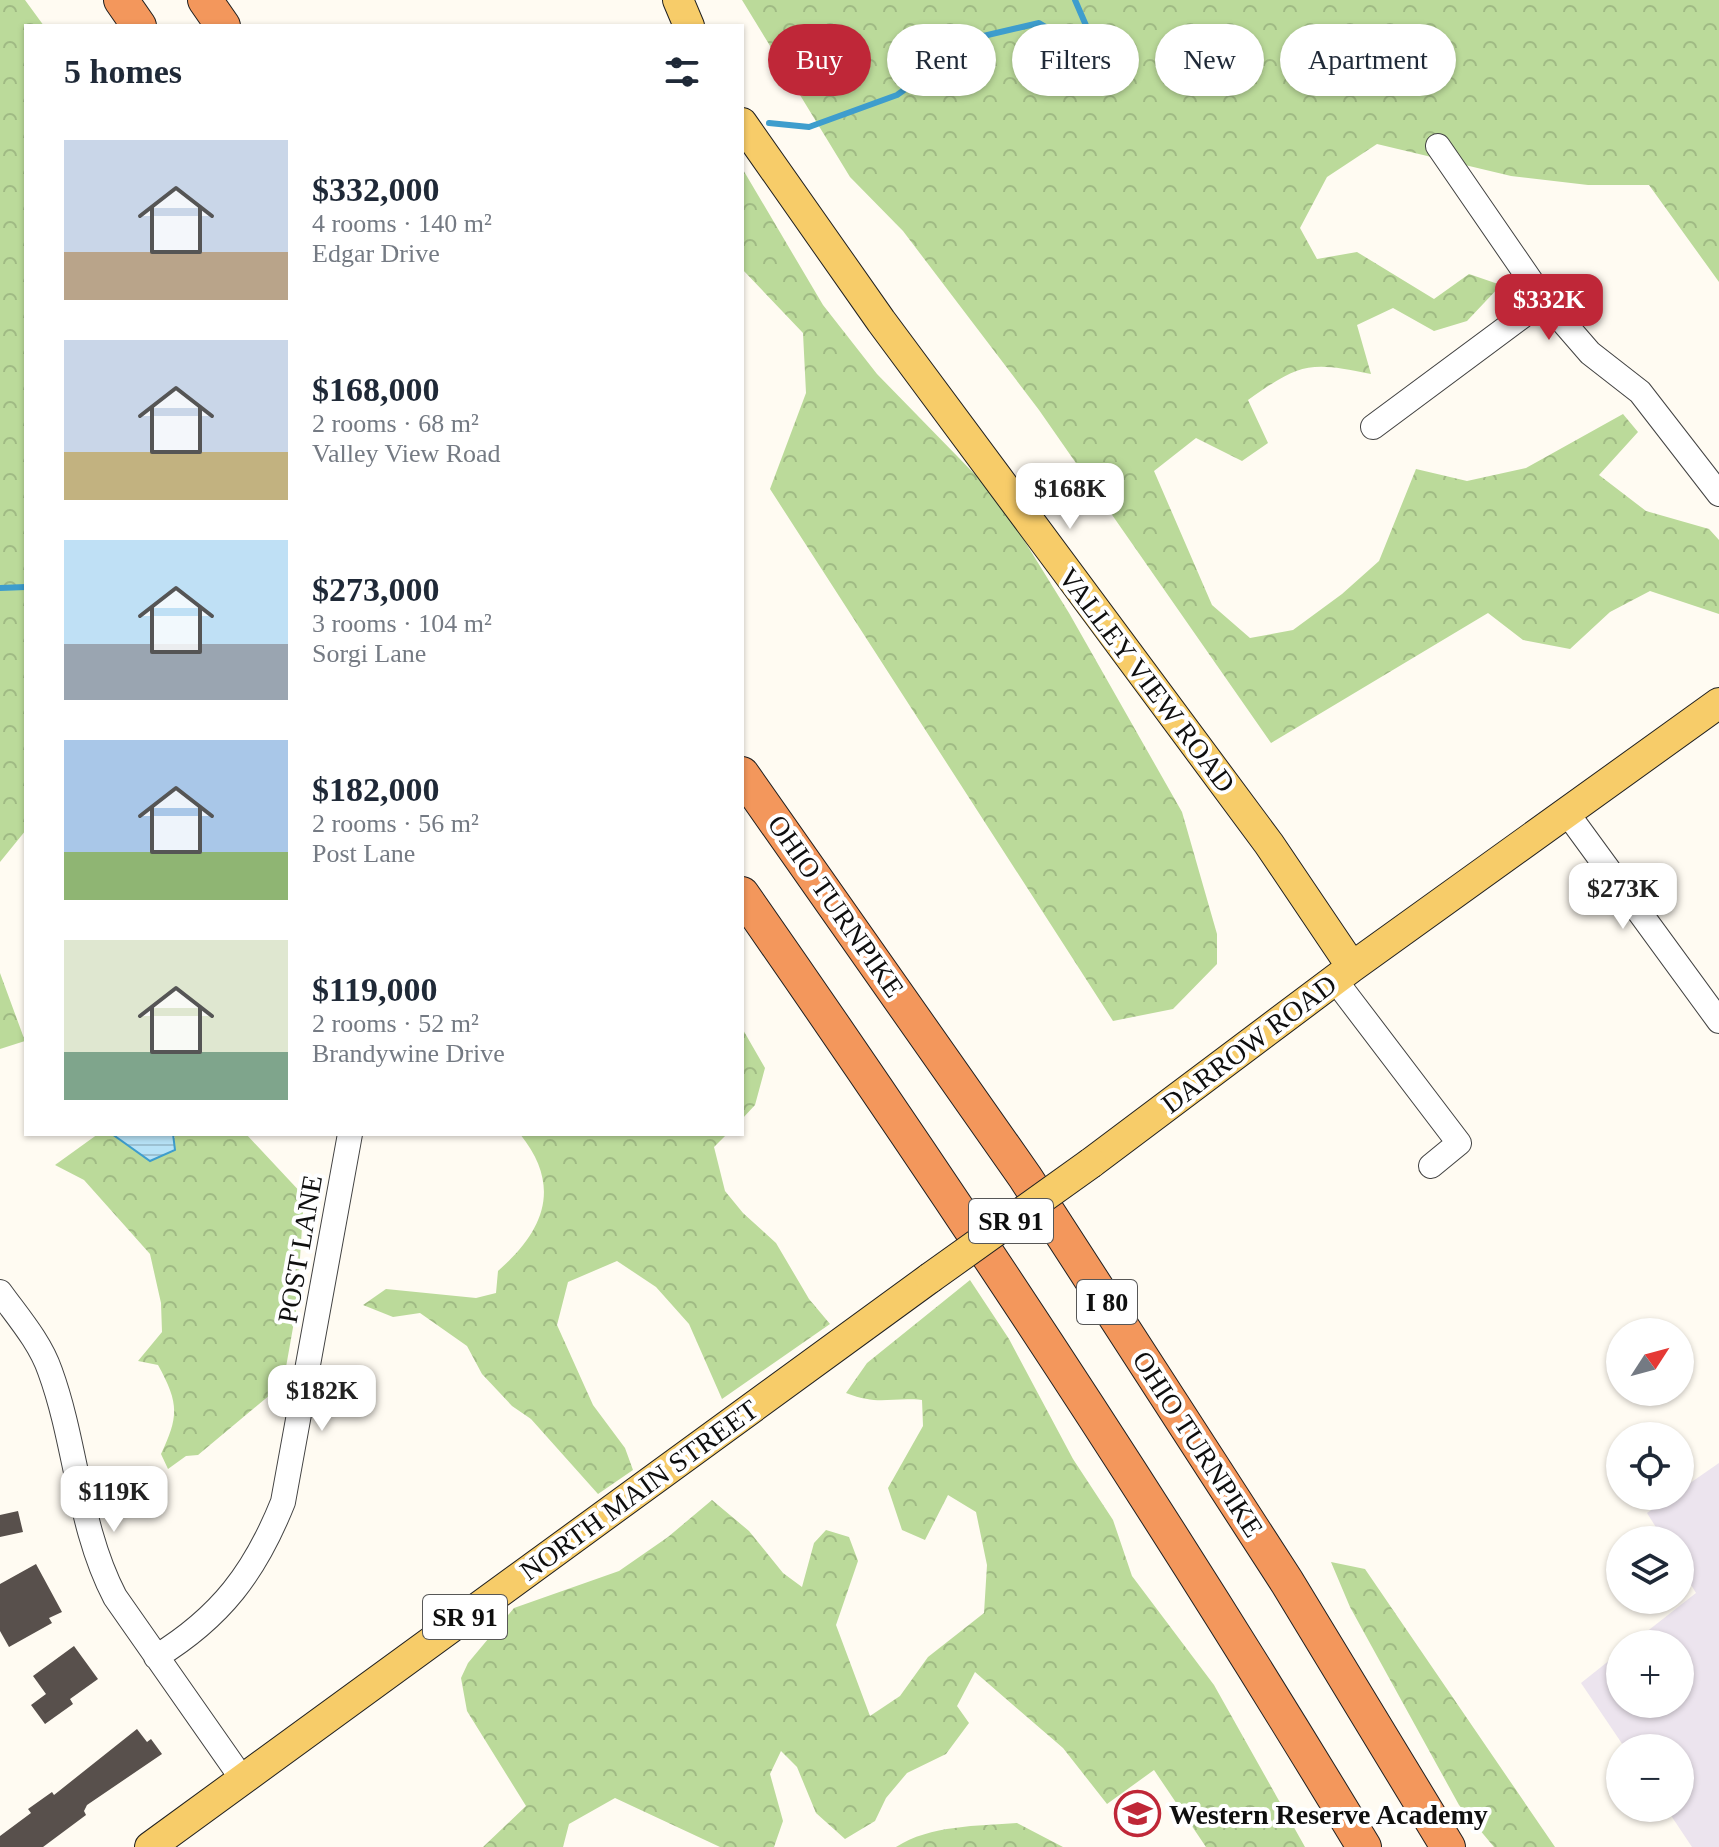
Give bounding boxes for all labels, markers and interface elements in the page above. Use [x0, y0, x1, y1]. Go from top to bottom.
chip: Buy [768, 24, 871, 96]
chip: Rent [887, 24, 996, 96]
chip: Filters [1012, 24, 1139, 96]
chip: New [1155, 24, 1264, 96]
chip: Apartment [1280, 24, 1456, 96]
icon: filters [660, 50, 704, 94]
text: 5 homes [64, 53, 182, 90]
text: $332,000 [312, 171, 440, 208]
icon: home [128, 172, 224, 268]
text: 4 rooms · 140 m² [312, 209, 492, 238]
text: Edgar Drive [312, 239, 440, 268]
pin: $332K [1493, 274, 1605, 342]
text: $332K [1513, 285, 1585, 314]
text: $168,000 [312, 371, 440, 408]
icon: home [128, 372, 224, 468]
text: 2 rooms · 68 m² [312, 409, 479, 438]
text: Valley View Road [312, 439, 501, 468]
pin: $168K [1014, 463, 1126, 531]
text: $168K [1034, 474, 1106, 503]
street label: VALLEY VIEW ROAD [1053, 562, 1241, 798]
text: $273,000 [312, 571, 440, 608]
icon: home [128, 572, 224, 668]
text: 3 rooms · 104 m² [312, 609, 492, 638]
text: Sorgi Lane [312, 639, 426, 668]
text: $182,000 [312, 771, 440, 808]
icon: home [128, 772, 224, 868]
text: 2 rooms · 56 m² [312, 809, 479, 838]
street label: OHIO TURNPIKE [762, 809, 910, 1003]
text: Post Lane [312, 839, 415, 868]
pin: $273K [1567, 863, 1679, 931]
text: $273K [1587, 874, 1659, 903]
street label: DARROW ROAD [1156, 968, 1342, 1120]
text: $119,000 [312, 971, 438, 1008]
icon: home [128, 972, 224, 1068]
text: 2 rooms · 52 m² [312, 1009, 479, 1038]
text: Brandywine Drive [312, 1039, 505, 1068]
street label: POST LANE [272, 1173, 328, 1325]
road number: SR 91 [969, 1199, 1053, 1243]
road number: I 80 [1077, 1280, 1137, 1324]
north arrow [1606, 1318, 1694, 1406]
map controls [1606, 1318, 1694, 1822]
street label: OHIO TURNPIKE [1126, 1345, 1270, 1543]
pin: $182K [266, 1365, 378, 1433]
text: $182K [286, 1376, 358, 1405]
street label: NORTH MAIN STREET [514, 1393, 764, 1587]
button: locate [1606, 1422, 1694, 1510]
pin: $119K [58, 1466, 170, 1534]
text: $119K [79, 1477, 149, 1506]
button: layers [1606, 1526, 1694, 1614]
road number: SR 91 [423, 1595, 507, 1639]
button: + [1606, 1630, 1694, 1718]
button: − [1606, 1734, 1694, 1822]
school or university icon: Western Reserve Academy [1114, 1790, 1162, 1838]
place label: Western Reserve Academy [1169, 1799, 1488, 1830]

